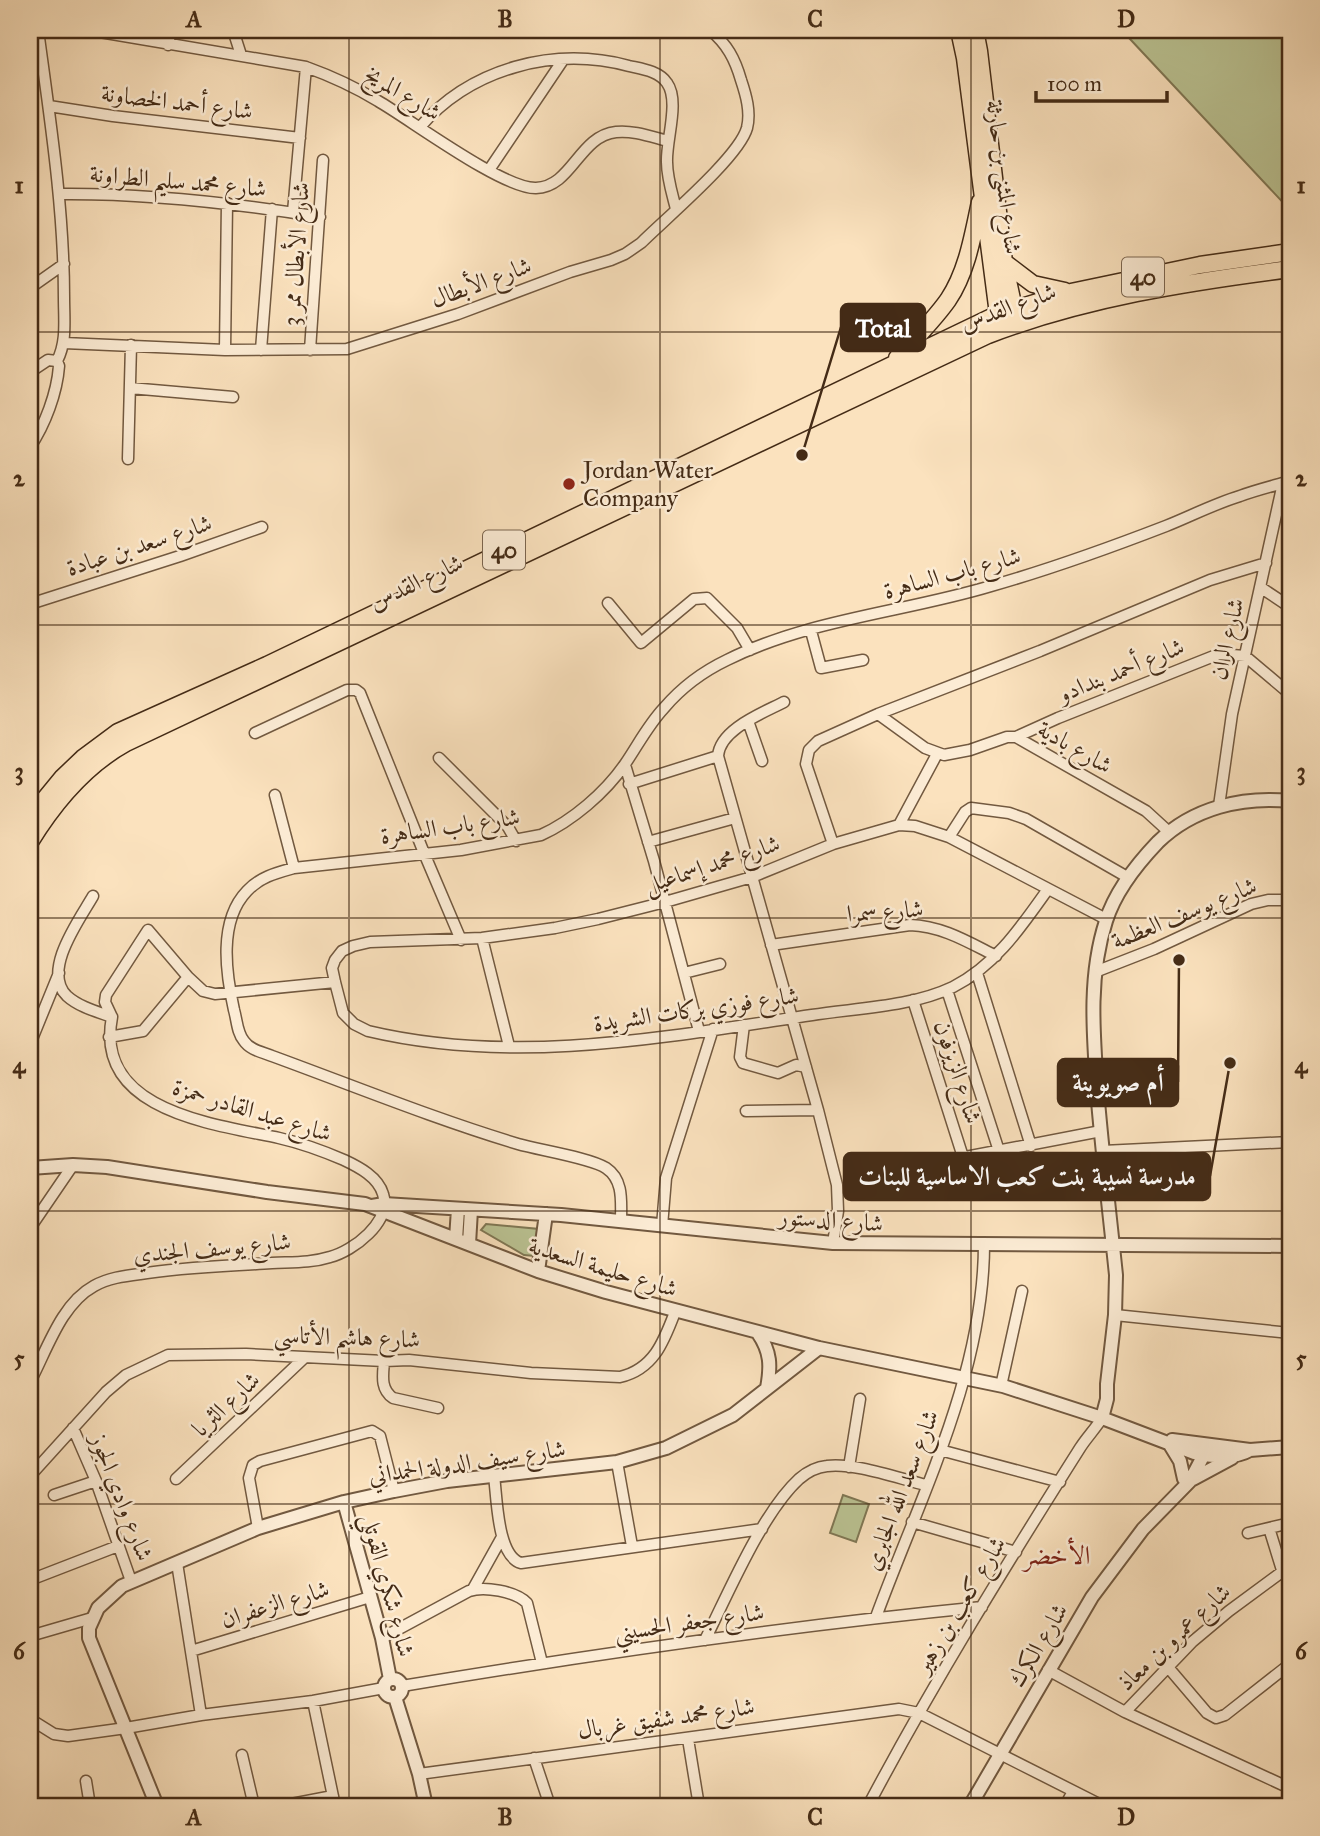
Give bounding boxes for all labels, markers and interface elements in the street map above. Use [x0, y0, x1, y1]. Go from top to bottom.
text: A [184, 5, 202, 33]
text: B [497, 5, 513, 33]
text: C [807, 5, 823, 33]
text: D [1117, 5, 1135, 33]
street label: شارع المريخ [357, 58, 447, 132]
scale bar [1036, 60, 1168, 104]
text: 100 m [1047, 71, 1102, 97]
street label: شارع أحمد الخصاونة [99, 76, 255, 131]
street label: شارع المثنى بن حارثة [975, 98, 1028, 257]
street label: شارع محمد سليم الطراونة [88, 158, 268, 213]
text: 1 [14, 171, 24, 199]
text: 1 [1296, 171, 1306, 199]
street label: شارع الأبطال ممر 3 [275, 181, 321, 327]
street label: شارع الأبطال [426, 249, 537, 319]
road number: 40 [1122, 258, 1164, 296]
street label: شارع القدس [956, 276, 1062, 343]
callout: Total [841, 304, 925, 351]
text: Total [854, 312, 912, 344]
place label: Jordan Water Company [580, 455, 713, 513]
text: 2 [13, 464, 25, 492]
text: 2 [1295, 464, 1307, 492]
marker: Jordan Water Company [561, 476, 577, 492]
street label: شارع سعد بن عبادة [62, 507, 217, 587]
road number: 40 [483, 530, 525, 570]
street label: شارع باب الساهرة [880, 540, 1025, 611]
street label: شارع القدس [364, 547, 470, 621]
street label: شارع الران [1203, 595, 1256, 684]
street label: شارع أحمد بندادو [1050, 629, 1190, 715]
street label: شارع بادية [1030, 714, 1118, 785]
text: 3 [14, 757, 24, 786]
text: 3 [1296, 757, 1306, 786]
street label: شارع باب الساهرة [378, 801, 522, 856]
street label: شارع محمد إسماعيل [640, 828, 785, 905]
street label: شارع يوسف العظمة [1107, 870, 1263, 960]
street label: شارع سمرا [846, 893, 925, 934]
street label: شارع فوزي بركات الشريدة [591, 980, 801, 1043]
street label: شارع الزيزفون [922, 1017, 989, 1129]
text: 4 [13, 1051, 27, 1079]
text: 4 [1295, 1051, 1309, 1079]
callout: أم صويوينة [1058, 1059, 1178, 1106]
text: أم صويوينة [1072, 1064, 1165, 1105]
street label: شارع عبد القادر حمزة [167, 1072, 335, 1153]
callout: مدرسة نسيبة بنت كعب الاساسية للبنات [844, 1153, 1210, 1200]
text: مدرسة نسيبة بنت كعب الاساسية للبنات [858, 1160, 1196, 1193]
street label: شارع الدستور [775, 1201, 884, 1244]
street label: شارع يوسف الجندي [132, 1226, 293, 1275]
street label: شارع حليمة السعدية [523, 1230, 681, 1309]
street label: شارع هاشم الأتاسي [273, 1318, 421, 1364]
text: 5 [14, 1344, 25, 1372]
text: 5 [1296, 1344, 1307, 1372]
street label: شارع الثريا [186, 1365, 270, 1447]
street label: شارع سعد الله الجابري [853, 1404, 950, 1576]
street label: شارع وادي الجوز [79, 1427, 160, 1567]
street label: شارع سيف الدولة الحمداني [367, 1433, 568, 1496]
street label: شارع شكري القوتلي [347, 1510, 422, 1662]
street label: شارع كعب بن زهير [906, 1531, 1017, 1684]
district label: الأخضر [1020, 1537, 1091, 1572]
street label: شارع الزعفران [217, 1573, 334, 1639]
street label: شارع عمرو بن معاذ [1111, 1577, 1240, 1701]
street label: شارع جعفر الحسيني [612, 1597, 767, 1654]
street label: شارع الكرك [1001, 1598, 1079, 1695]
text: 6 [13, 1637, 26, 1665]
text: 6 [1295, 1637, 1308, 1665]
street label: شارع محمد شفيق غربال [576, 1691, 757, 1750]
text: A [184, 1803, 202, 1831]
text: B [497, 1803, 513, 1831]
text: C [807, 1803, 823, 1831]
text: D [1117, 1803, 1135, 1831]

